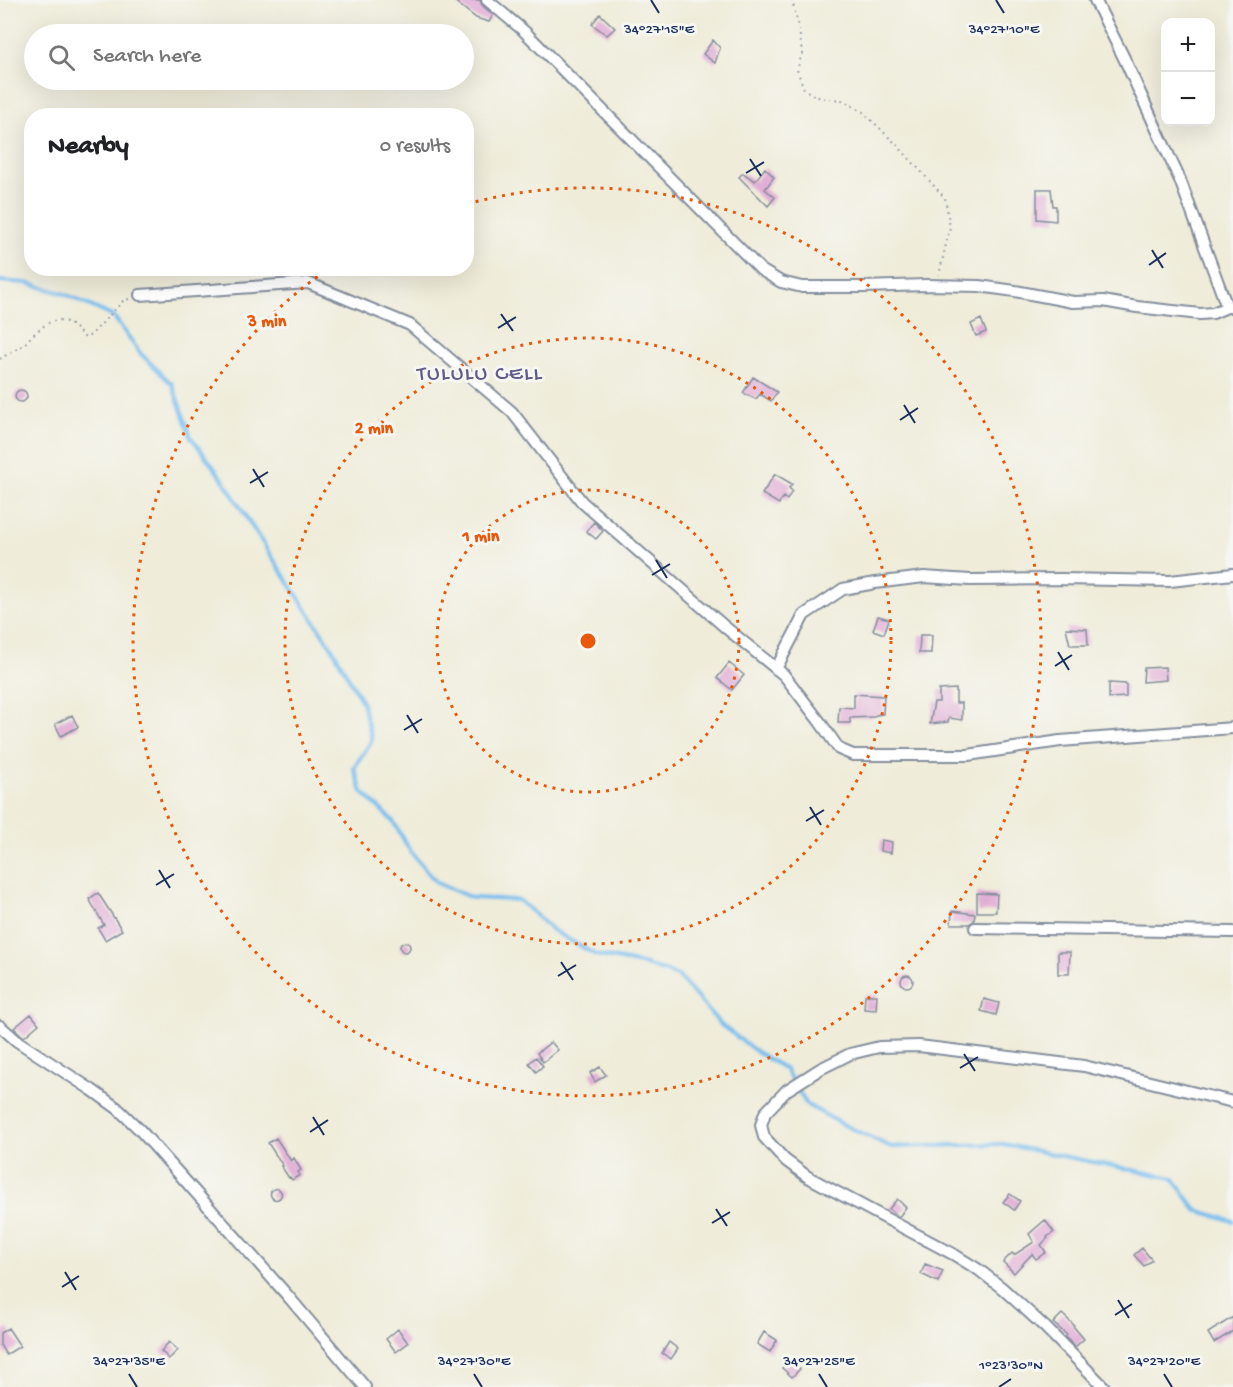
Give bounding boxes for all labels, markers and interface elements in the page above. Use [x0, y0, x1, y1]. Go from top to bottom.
map controls [1161, 18, 1215, 126]
button: + [1161, 18, 1215, 72]
text: 34°27'15"E [623, 21, 695, 39]
text: 34°27'10"E [968, 21, 1040, 39]
search box [24, 24, 474, 90]
icon: search [45, 41, 78, 74]
text: Search here [93, 44, 201, 70]
button: − [1161, 72, 1215, 126]
text: Nearby [48, 132, 129, 163]
text: 0 results [380, 136, 450, 159]
text: 3 min [247, 312, 287, 333]
district label: TULULU CELL [415, 362, 543, 388]
text: 2 min [355, 419, 394, 440]
text: 1 min [462, 527, 500, 548]
centre of rings [578, 631, 598, 651]
text: 34°27'35"E [92, 1353, 166, 1371]
text: 34°27'30"E [437, 1353, 511, 1371]
text: 34°27'25"E [782, 1353, 855, 1371]
text: 34°27'20"E [1127, 1353, 1201, 1371]
text: 1°23'30"N [978, 1357, 1043, 1375]

